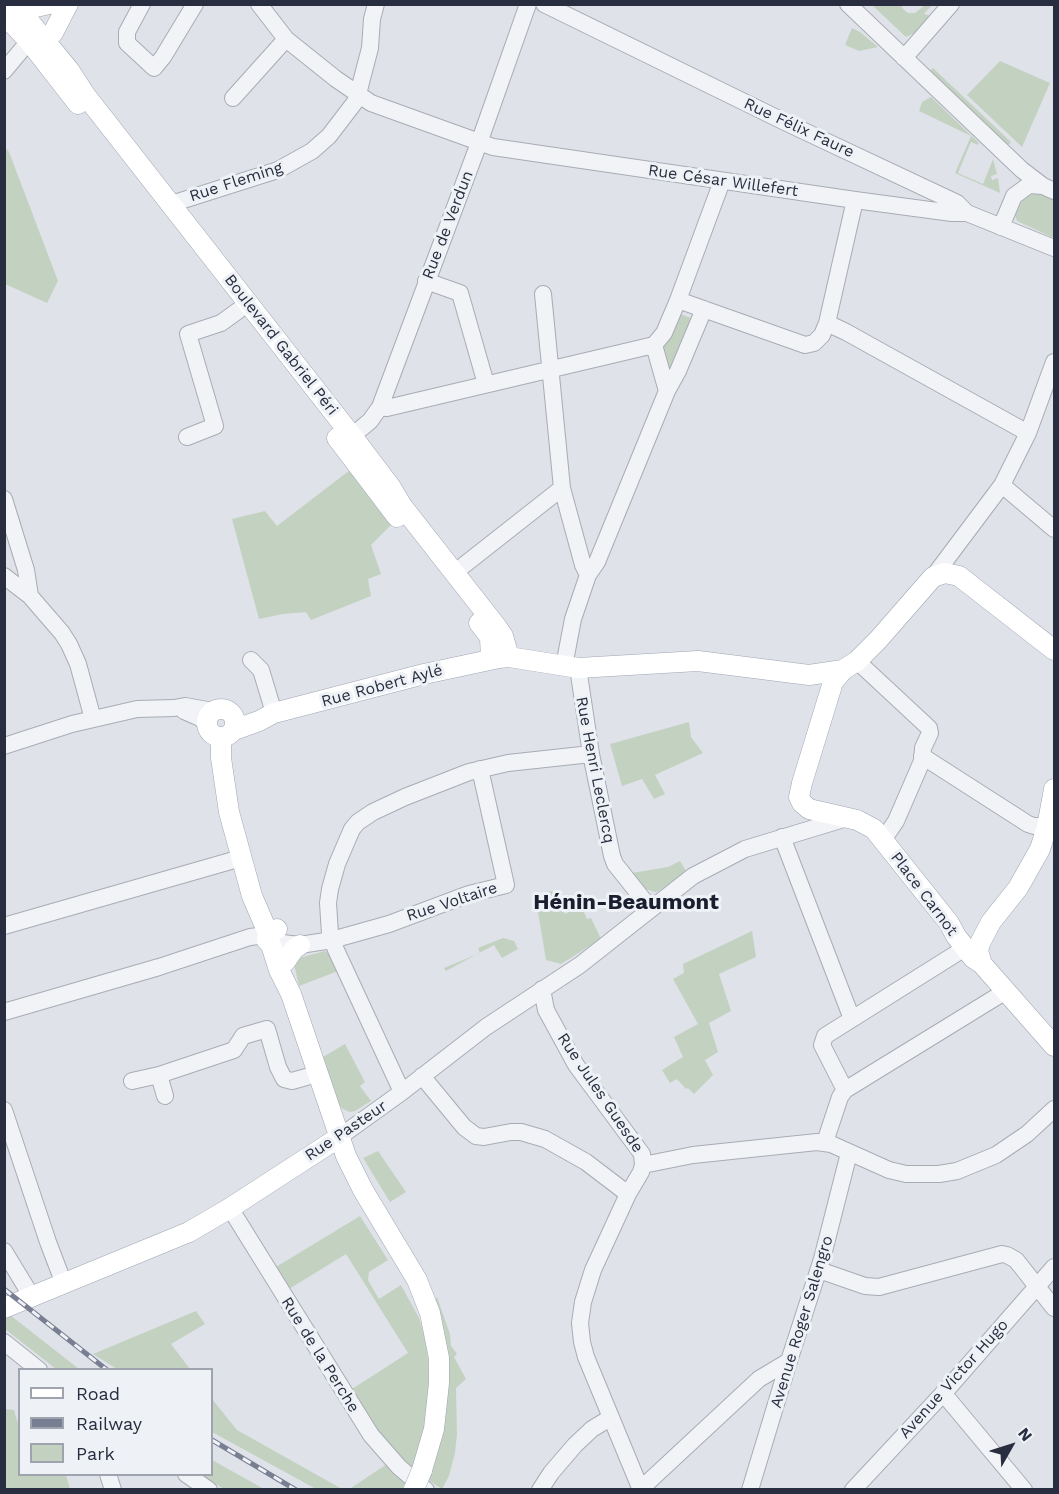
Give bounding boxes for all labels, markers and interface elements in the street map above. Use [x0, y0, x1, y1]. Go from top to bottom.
street label: Rue Félix Faure [741, 94, 857, 162]
street label: Rue Fleming [187, 158, 285, 206]
street label: Rue César Willefert [647, 161, 799, 201]
street label: Rue de Verdun [418, 168, 478, 282]
street label: Boulevard Gabriel Péri [220, 271, 342, 419]
street label: Rue Robert Aylé [319, 661, 445, 711]
street label: Rue Henri Leclercq [571, 695, 619, 845]
street label: Place Carnot [886, 848, 962, 940]
street label: Rue Voltaire [404, 878, 500, 926]
district label: Hénin-Beaumont [533, 890, 719, 916]
street label: Rue Jules Guesde [553, 1030, 647, 1156]
street label: Rue Pasteur [301, 1097, 391, 1165]
street label: Avenue Roger Salengro [767, 1233, 837, 1411]
street label: Rue de la Perche [277, 1294, 363, 1416]
street label: Avenue Victor Hugo [896, 1316, 1012, 1442]
legend [18, 1368, 213, 1476]
text: Road [76, 1383, 120, 1404]
text: Railway [76, 1413, 142, 1434]
north arrow [981, 1416, 1041, 1476]
text: N [1014, 1424, 1036, 1445]
text: Park [76, 1443, 115, 1464]

